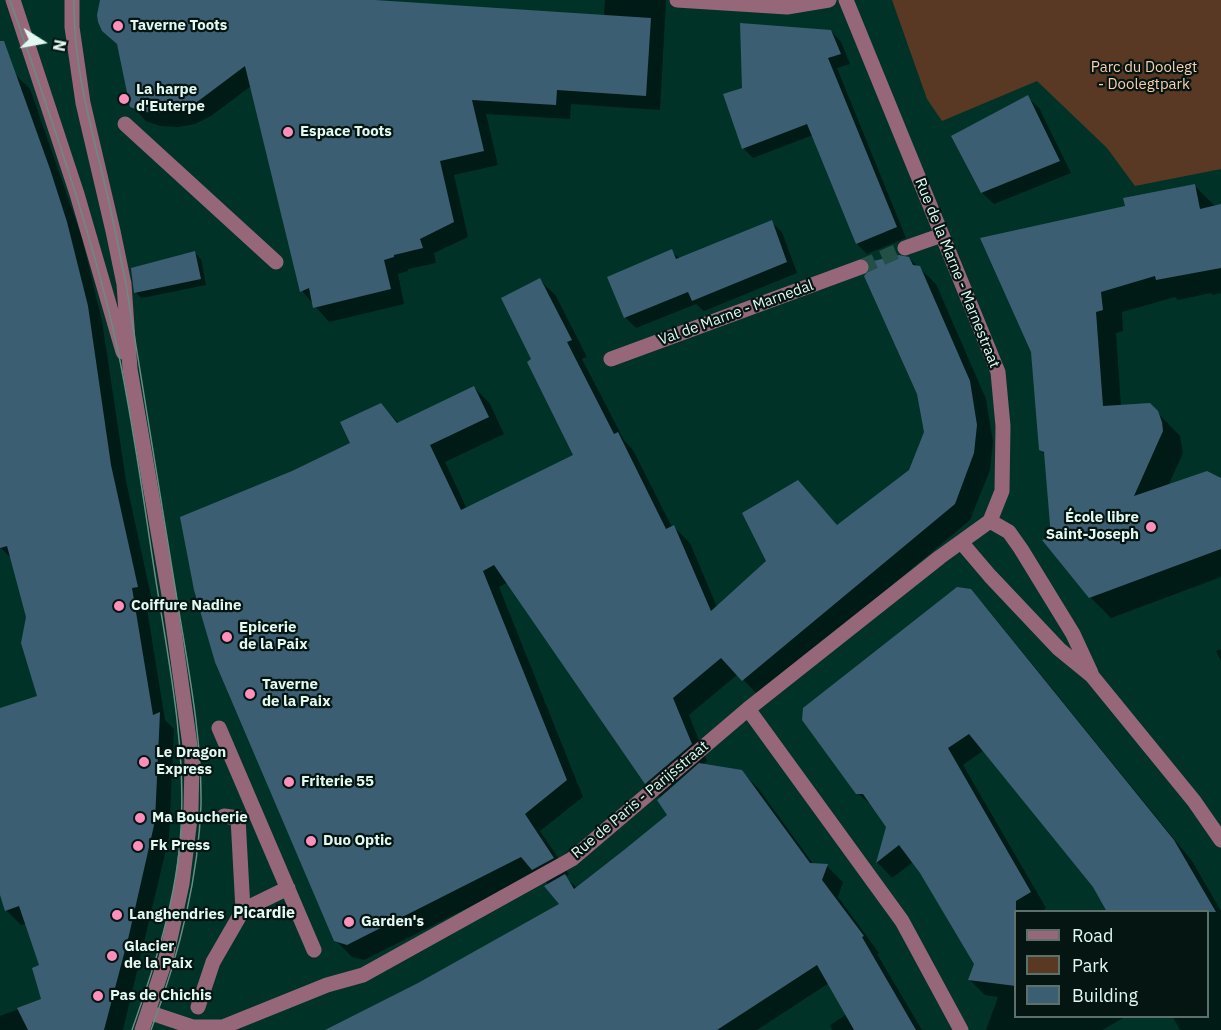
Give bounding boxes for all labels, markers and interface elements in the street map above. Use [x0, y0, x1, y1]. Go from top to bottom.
north arrow [12, 12, 72, 72]
place label: Taverne Toots [130, 17, 227, 35]
marker: Taverne Toots [111, 19, 125, 33]
text: N [49, 38, 71, 53]
park label: Parc du Doolegt - Doolegtpark [1091, 59, 1197, 94]
place label: La harpe d'Euterpe [136, 81, 205, 116]
marker: La harpe d'Euterpe [117, 92, 131, 106]
place label: Espace Toots [300, 123, 392, 141]
marker: Espace Toots [281, 125, 295, 139]
street label: Rue de la Marne - Marnestraat [911, 175, 1003, 371]
street label: Val de Marne - Marnedal [656, 277, 816, 349]
place label: École libre Saint-Joseph [1046, 509, 1139, 544]
marker: École libre Saint-Joseph [1144, 520, 1158, 534]
place label: Coiffure Nadine [131, 597, 241, 615]
marker: Coiffure Nadine [112, 599, 126, 613]
place label: Epicerie de la Paix [239, 619, 308, 654]
marker: Epicerie de la Paix [220, 630, 234, 644]
place label: Taverne de la Paix [262, 676, 331, 711]
marker: Taverne de la Paix [243, 687, 257, 701]
street label: Rue de Paris - Parijsstraat [568, 737, 712, 863]
place label: Le Dragon Express [156, 744, 226, 779]
marker: Le Dragon Express [137, 755, 151, 769]
place label: Friterie 55 [301, 773, 374, 791]
marker: Friterie 55 [282, 775, 296, 789]
place label: Ma Boucherie [152, 809, 248, 827]
marker: Ma Boucherie [133, 811, 147, 825]
place label: Duo Optic [323, 832, 392, 850]
marker: Duo Optic [304, 834, 318, 848]
place label: Fk Press [150, 837, 210, 855]
marker: Fk Press [131, 839, 145, 853]
district label: Picardie [233, 903, 295, 923]
place label: Langhendries [129, 906, 225, 924]
marker: Langhendries [110, 908, 124, 922]
legend [1014, 910, 1209, 1018]
place label: Garden's [361, 913, 424, 931]
marker: Garden's [342, 915, 356, 929]
text: Road [1072, 924, 1113, 947]
place label: Glacier de la Paix [124, 938, 193, 973]
marker: Glacier de la Paix [105, 949, 119, 963]
text: Park [1072, 954, 1108, 977]
text: Building [1072, 984, 1138, 1007]
place label: Pas de Chichis [110, 987, 212, 1005]
marker: Pas de Chichis [91, 989, 105, 1003]

